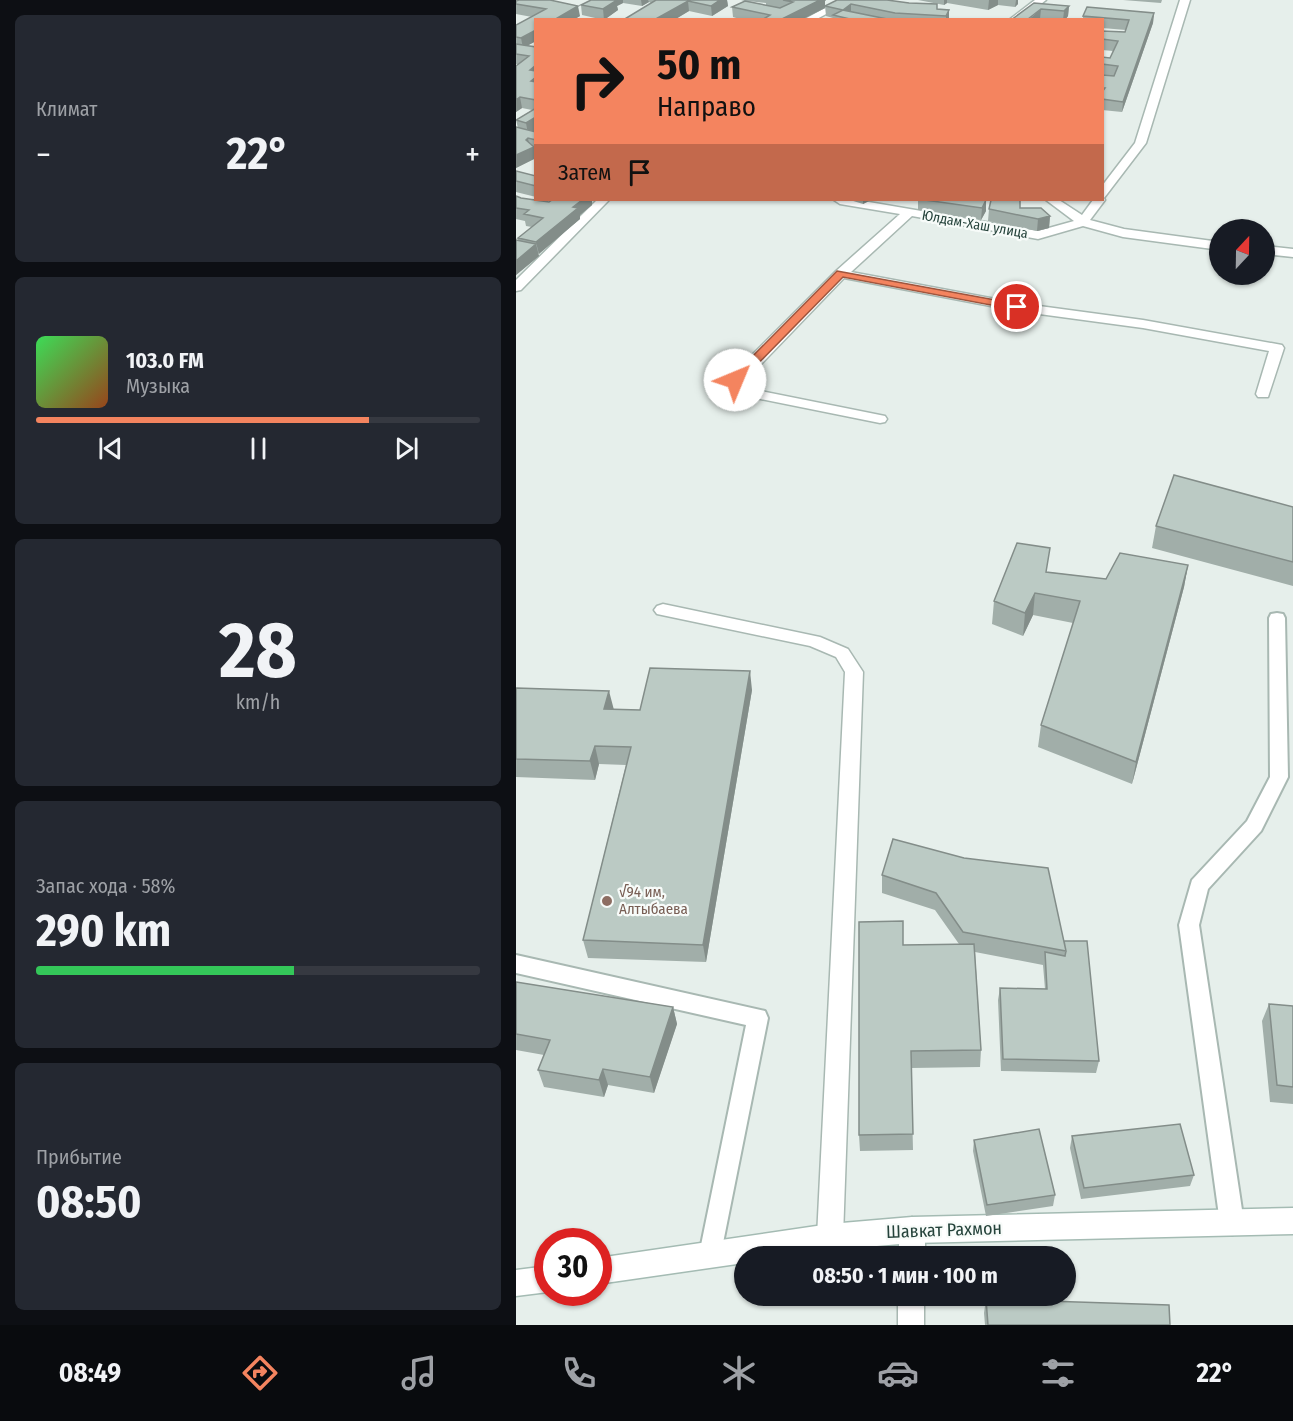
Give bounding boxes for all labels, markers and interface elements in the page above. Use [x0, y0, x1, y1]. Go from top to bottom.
text: 50 m [657, 40, 741, 90]
icon: right [558, 42, 636, 120]
text: Направо [657, 91, 756, 123]
text: Климат [36, 97, 97, 121]
text: 22° [227, 127, 289, 181]
text: − [36, 135, 51, 175]
text: + [465, 135, 480, 175]
icon: arrive [623, 156, 656, 189]
text: Затем [558, 159, 611, 186]
street label: Юлдам-Хаш улица [920, 207, 1029, 242]
north arrow [1209, 219, 1275, 285]
map controls [1209, 219, 1275, 285]
pin [991, 281, 1042, 332]
icon: arrive [1000, 290, 1033, 323]
text: 103.0 FM [126, 347, 204, 374]
position arrow [703, 348, 767, 412]
text: Музыка [126, 374, 190, 398]
icon: previous [94, 432, 127, 465]
icon: pause [242, 432, 275, 465]
icon: next [390, 432, 423, 465]
text: 28 [219, 604, 297, 698]
text: km/h [236, 690, 280, 714]
text: Запас хода · 58% [36, 874, 176, 898]
place label: √94 им, Алтыбаева [619, 883, 688, 918]
marker: √94 им, Алтыбаева [600, 894, 614, 908]
text: 290 km [36, 904, 171, 958]
text: Прибытие [36, 1145, 122, 1169]
text: 08:50 [36, 1175, 142, 1229]
street label: Шавкат Рахмон [886, 1217, 1002, 1243]
speed limit sign: 30 [534, 1228, 612, 1306]
text: 08:50 · 1 мин · 100 m [812, 1262, 998, 1289]
icon: directions [239, 1352, 281, 1394]
icon: music [398, 1352, 440, 1394]
icon: phone [558, 1352, 600, 1394]
icon: climate [718, 1352, 760, 1394]
icon: car [877, 1352, 919, 1394]
icon: filters [1037, 1352, 1079, 1394]
text: 08:49 [59, 1357, 121, 1389]
text: 22° [1196, 1357, 1234, 1389]

